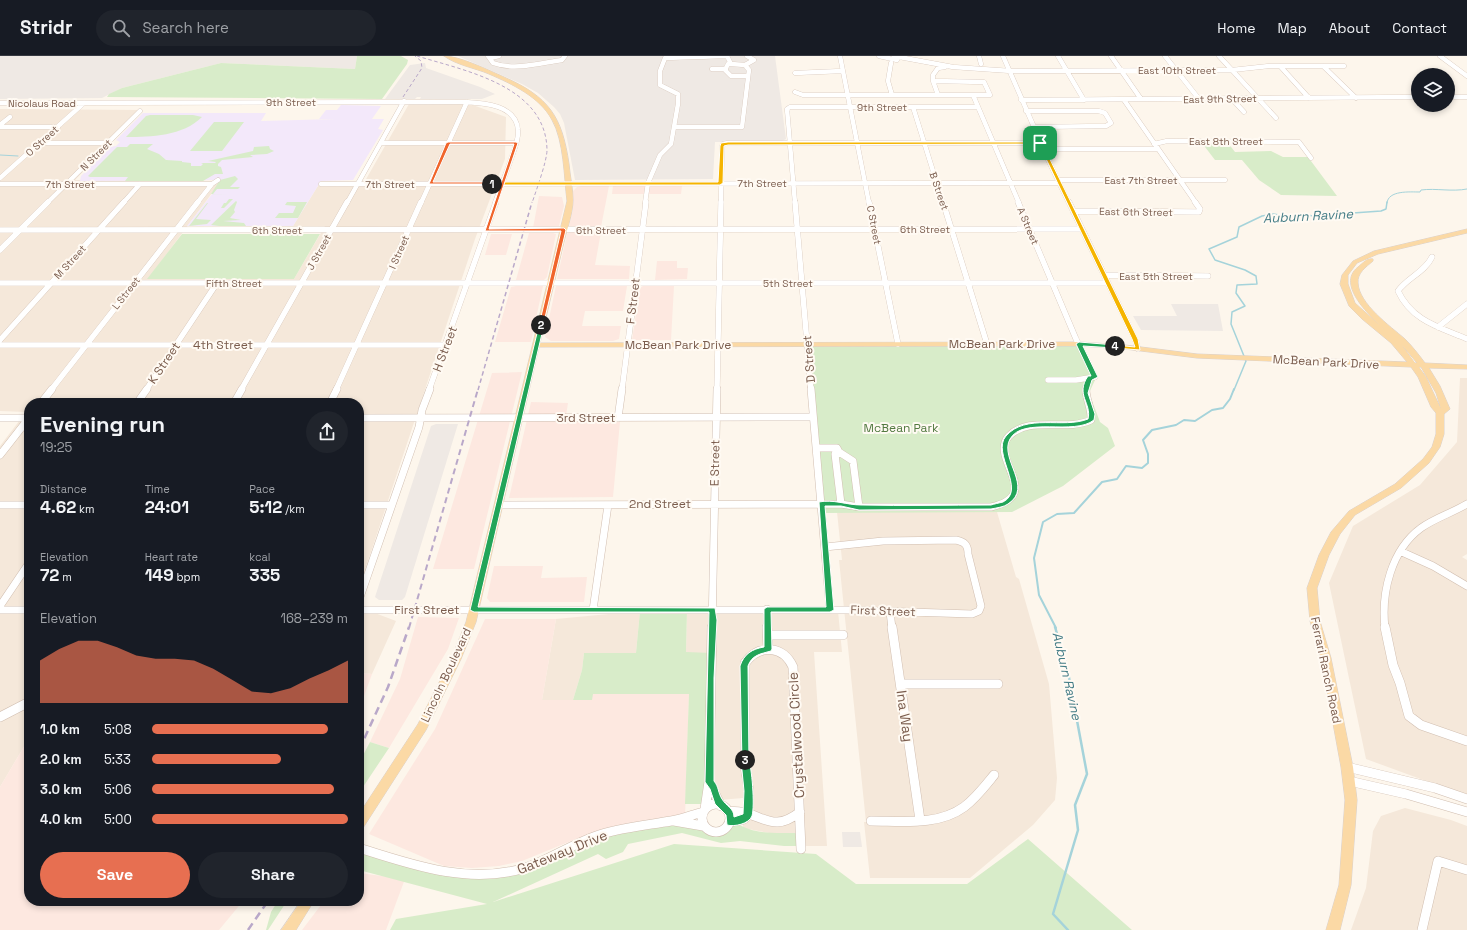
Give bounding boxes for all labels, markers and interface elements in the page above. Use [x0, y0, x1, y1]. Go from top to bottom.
search box [96, 10, 376, 46]
text: Stridr [20, 15, 72, 40]
icon: search [110, 17, 132, 39]
text: Search here [142, 18, 229, 37]
text: Home [1217, 19, 1255, 37]
text: Map [1277, 19, 1307, 37]
text: About [1329, 19, 1370, 37]
text: Contact [1392, 19, 1447, 37]
street label: East 10th Street [1138, 64, 1216, 77]
map controls [1411, 68, 1455, 112]
button: layers [1411, 68, 1455, 112]
street label: East 9th Street [1183, 92, 1257, 106]
street label: 9th Street [266, 96, 316, 109]
street label: Nicolaus Road [8, 97, 76, 110]
street label: 9th Street [857, 101, 907, 114]
street label: O Street [23, 123, 61, 159]
pin [1023, 126, 1057, 160]
icon: arrive [1029, 132, 1051, 154]
street label: East 8th Street [1189, 135, 1263, 148]
street label: N Street [77, 136, 115, 174]
street label: B Street [926, 170, 952, 212]
pin: 1 [482, 174, 502, 194]
street label: East 7th Street [1104, 174, 1178, 187]
text: 1 [490, 177, 494, 191]
street label: 7th Street [737, 177, 787, 190]
street label: 7th Street [45, 178, 95, 191]
street label: 7th Street [365, 178, 415, 191]
street label: C Street [864, 204, 884, 246]
street label: A Street [1014, 205, 1042, 247]
street label: East 6th Street [1099, 205, 1173, 219]
water label: Auburn Ravine [1263, 205, 1355, 227]
street label: 6th Street [900, 223, 950, 236]
street label: 6th Street [252, 224, 302, 237]
street label: 6th Street [576, 224, 626, 237]
street label: J Street [304, 231, 334, 272]
street label: I Street [386, 233, 412, 271]
street label: M Street [51, 242, 89, 282]
street label: East 5th Street [1119, 270, 1193, 283]
street label: L Street [109, 274, 143, 312]
street label: Fifth Street [206, 277, 262, 290]
street label: F Street [622, 277, 644, 325]
street label: 5th Street [763, 277, 813, 290]
pin: 2 [531, 315, 551, 335]
text: 2 [538, 318, 544, 332]
street label: H Street [429, 324, 461, 374]
street label: D Street [799, 335, 819, 383]
street label: McBean Park Drive [949, 336, 1055, 352]
pin: 4 [1105, 336, 1125, 356]
street label: 4th Street [193, 337, 253, 353]
street label: McBean Park Drive [625, 337, 731, 353]
street label: K Street [144, 339, 184, 387]
text: 4 [1112, 339, 1119, 353]
street label: McBean Park Drive [1272, 351, 1380, 373]
text: Evening run [40, 410, 165, 438]
street label: 3rd Street [556, 410, 616, 426]
button: share [306, 411, 348, 453]
park label: McBean Park [864, 420, 939, 436]
text: 19:25 [40, 439, 72, 456]
street label: E Street [707, 440, 723, 486]
text: Distance [40, 482, 87, 496]
text: Time [145, 482, 170, 496]
text: Pace [249, 482, 275, 496]
text: 4.62 [40, 496, 76, 518]
text: 24:01 [145, 496, 189, 518]
text: 5:12 [249, 496, 282, 518]
street label: 2nd Street [629, 496, 691, 512]
text: km [76, 502, 94, 516]
text: /km [282, 502, 305, 516]
text: Elevation [40, 550, 88, 564]
text: Heart rate [145, 550, 198, 564]
text: kcal [249, 550, 271, 564]
text: 72 [40, 564, 59, 586]
text: 149 [145, 564, 174, 586]
text: 335 [249, 564, 280, 586]
text: m [59, 570, 72, 584]
text: bpm [174, 570, 200, 584]
street label: First Street [394, 602, 460, 618]
street label: First Street [850, 602, 916, 620]
text: Elevation [40, 610, 97, 627]
text: 168–239 m [280, 610, 348, 627]
street label: Ferrari Ranch Road [1307, 615, 1345, 725]
street label: Lincoln Boulevard [417, 625, 475, 725]
water label: Auburn Ravine [1049, 630, 1086, 723]
street label: Crystalwood Circle [784, 671, 808, 799]
street label: Ina Way [892, 689, 918, 743]
text: 1.0 km [40, 721, 80, 738]
text: 5:08 [104, 721, 132, 738]
pin: 3 [735, 750, 755, 770]
text: 2.0 km [40, 751, 82, 768]
text: 5:33 [104, 751, 131, 768]
text: 3 [742, 753, 748, 767]
text: 3.0 km [40, 781, 82, 798]
text: 5:06 [104, 781, 131, 798]
text: 4.0 km [40, 811, 82, 828]
text: 5:00 [104, 811, 132, 828]
street label: Gateway Drive [514, 826, 610, 878]
button: Save [40, 852, 190, 898]
button: Share [198, 852, 348, 898]

